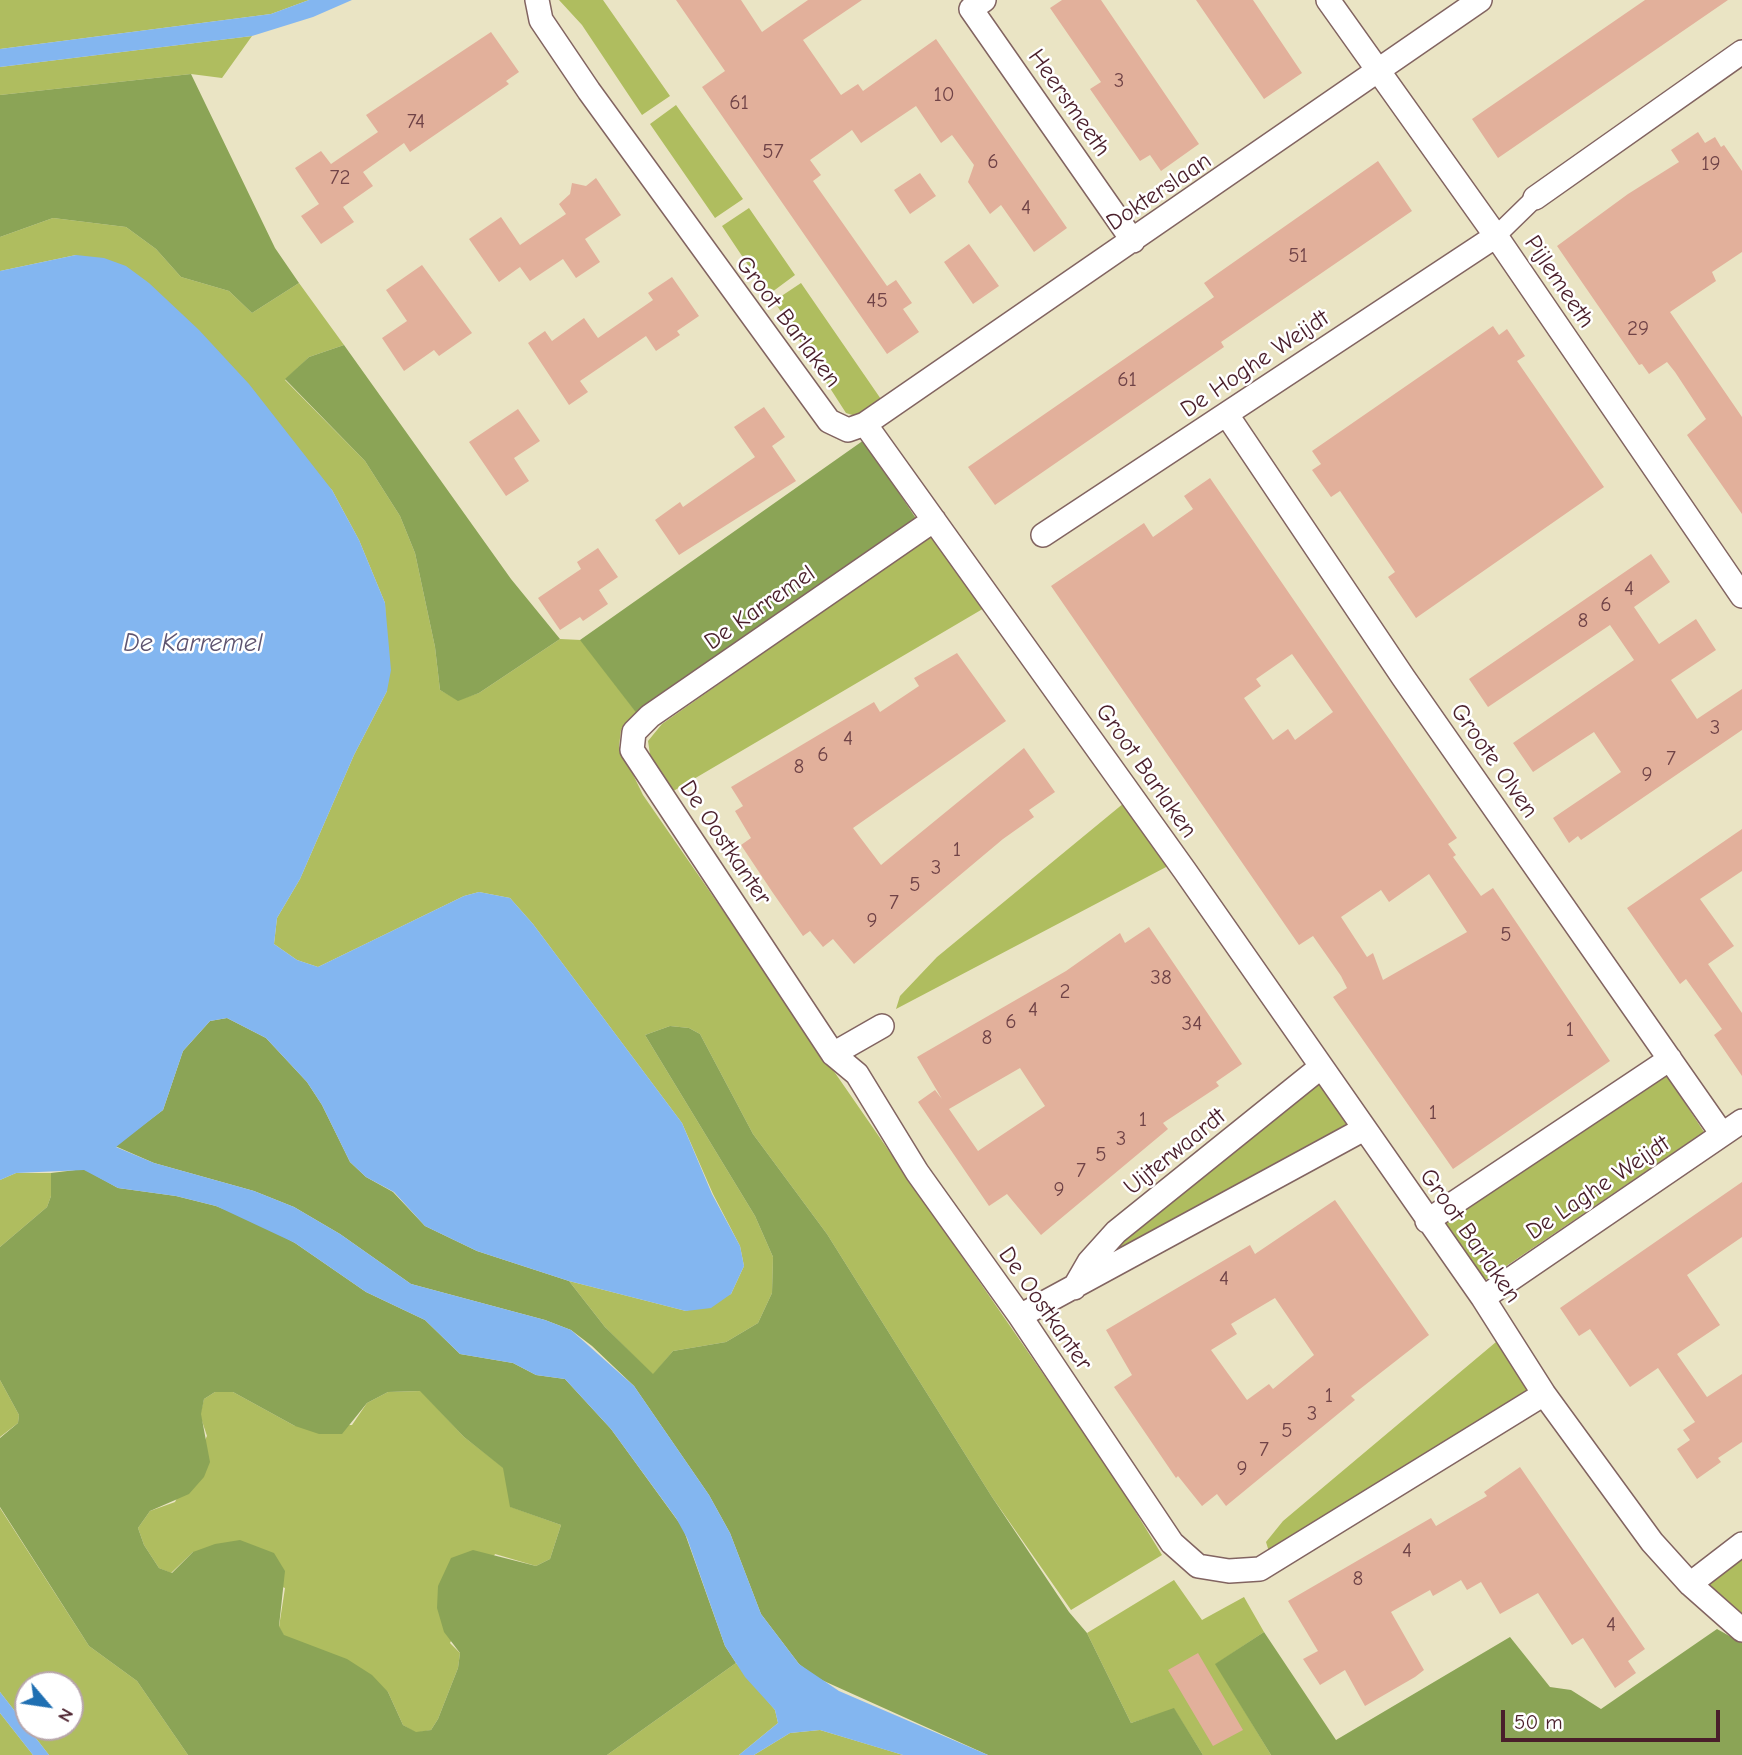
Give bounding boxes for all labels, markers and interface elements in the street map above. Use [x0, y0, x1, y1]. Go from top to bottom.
street label: Heersmeeth [1021, 44, 1117, 162]
house number: 3 [1114, 68, 1124, 94]
house number: 10 [933, 82, 955, 108]
house number: 61 [729, 90, 749, 116]
house number: 74 [407, 109, 425, 135]
house number: 57 [762, 139, 784, 165]
street label: Dokterslaan [1101, 146, 1217, 238]
house number: 6 [987, 149, 999, 175]
house number: 19 [1701, 151, 1721, 177]
house number: 72 [330, 165, 350, 191]
house number: 4 [1021, 195, 1031, 221]
street label: Pijlemeeth [1518, 230, 1600, 334]
house number: 51 [1288, 243, 1308, 269]
street label: Groot Barlaken [729, 251, 847, 393]
house number: 45 [866, 288, 888, 314]
street label: De Hoghe Weijdt [1175, 304, 1335, 424]
house number: 29 [1627, 316, 1649, 342]
house number: 61 [1117, 367, 1137, 393]
street label: De Karremel [699, 559, 821, 657]
house number: 4 [1624, 576, 1634, 602]
house number: 6 [1600, 592, 1612, 618]
house number: 8 [1578, 608, 1588, 634]
water label: De Karremel [123, 628, 263, 660]
street label: Groot Barlaken [1089, 698, 1203, 844]
street label: Groote Olven [1444, 698, 1544, 824]
house number: 3 [1710, 715, 1720, 741]
house number: 4 [843, 726, 853, 752]
house number: 6 [817, 742, 829, 768]
house number: 7 [1666, 746, 1676, 772]
house number: 8 [794, 754, 804, 780]
house number: 9 [1641, 762, 1653, 788]
street label: De Oostkanter [673, 775, 777, 911]
house number: 1 [953, 837, 961, 863]
house number: 3 [931, 855, 941, 881]
house number: 5 [909, 872, 921, 898]
house number: 7 [889, 890, 899, 916]
house number: 9 [866, 908, 878, 934]
house number: 5 [1500, 922, 1512, 948]
house number: 38 [1150, 965, 1172, 991]
house number: 2 [1060, 979, 1070, 1005]
house number: 4 [1028, 997, 1038, 1023]
house number: 6 [1005, 1009, 1017, 1035]
house number: 34 [1182, 1011, 1202, 1037]
house number: 1 [1566, 1017, 1574, 1043]
house number: 8 [982, 1025, 992, 1051]
house number: 1 [1429, 1100, 1437, 1126]
street label: Uijterwaardt [1118, 1102, 1232, 1202]
house number: 1 [1139, 1107, 1147, 1133]
house number: 3 [1116, 1126, 1126, 1152]
street label: De Laghe Weijdt [1521, 1129, 1675, 1247]
house number: 5 [1095, 1142, 1107, 1168]
house number: 7 [1076, 1158, 1086, 1184]
street label: Groot Barlaken [1413, 1163, 1527, 1309]
house number: 9 [1053, 1177, 1065, 1203]
street label: De Oostkanter [992, 1242, 1098, 1376]
house number: 4 [1219, 1266, 1229, 1292]
house number: 1 [1325, 1383, 1333, 1409]
house number: 3 [1307, 1401, 1317, 1427]
house number: 5 [1281, 1418, 1293, 1444]
house number: 7 [1259, 1437, 1269, 1463]
house number: 9 [1236, 1456, 1248, 1482]
house number: 4 [1402, 1538, 1412, 1564]
house number: 8 [1353, 1566, 1363, 1592]
house number: 4 [1606, 1612, 1616, 1638]
north arrow [14, 1671, 84, 1741]
scale bar [1504, 1696, 1723, 1740]
text: N [53, 1704, 78, 1726]
text: 50 m [1514, 1710, 1563, 1734]

